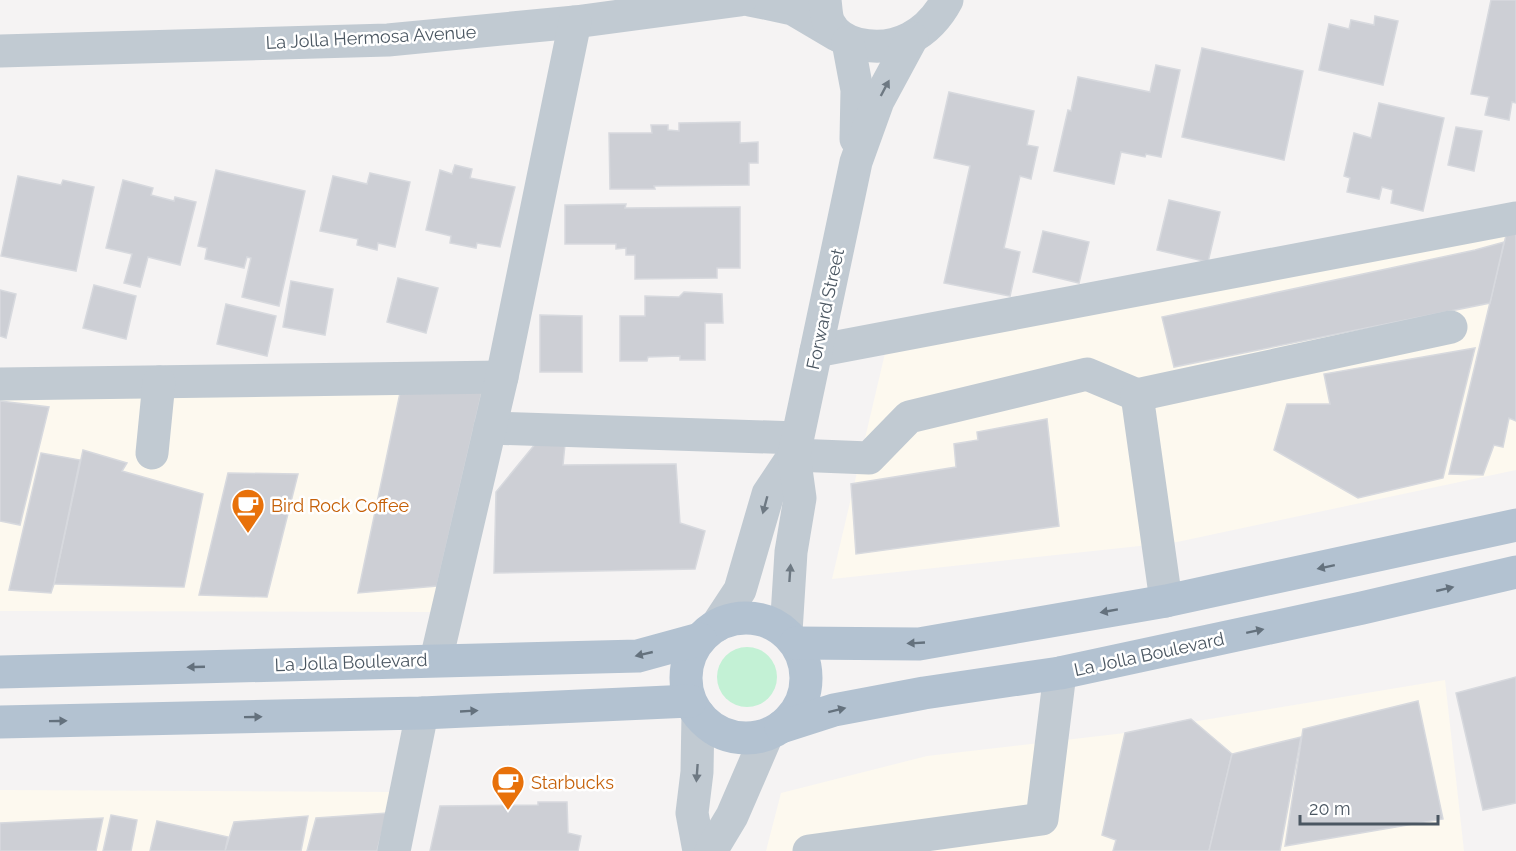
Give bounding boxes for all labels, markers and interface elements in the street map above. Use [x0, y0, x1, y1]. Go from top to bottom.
street label: La Jolla Hermosa Avenue [265, 21, 477, 53]
one-way arrow [880, 80, 890, 97]
street label: Forward Street [802, 247, 848, 371]
cafe icon: Bird Rock Coffee [230, 487, 266, 534]
place label: Bird Rock Coffee [271, 495, 410, 516]
one-way arrow [760, 496, 769, 514]
one-way arrow [1316, 563, 1335, 572]
one-way arrow [785, 564, 795, 583]
one-way arrow [1436, 583, 1455, 593]
one-way arrow [1099, 607, 1118, 616]
one-way arrow [1246, 626, 1265, 635]
street label: La Jolla Boulevard [1072, 628, 1226, 680]
one-way arrow [907, 638, 926, 647]
street label: La Jolla Boulevard [274, 649, 428, 675]
one-way arrow [634, 650, 653, 659]
one-way arrow [186, 662, 205, 671]
one-way arrow [827, 705, 846, 714]
one-way arrow [460, 706, 479, 715]
one-way arrow [244, 712, 263, 722]
one-way arrow [49, 716, 68, 726]
one-way arrow [692, 763, 701, 782]
cafe icon: Starbucks [490, 764, 526, 811]
place label: Starbucks [531, 772, 614, 793]
scale bar [1300, 788, 1438, 826]
text: 20 m [1309, 798, 1351, 819]

